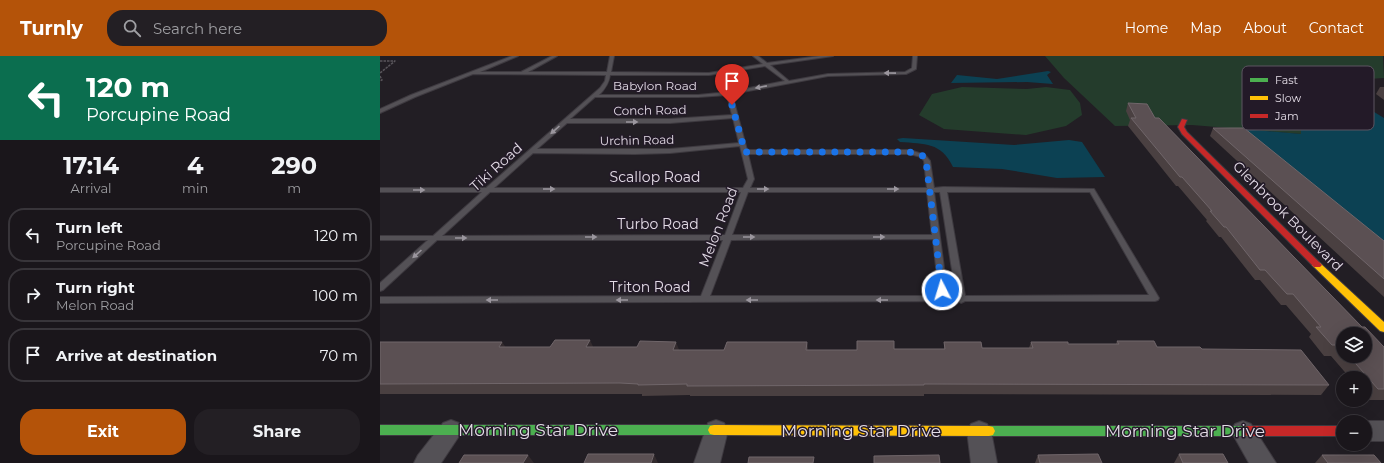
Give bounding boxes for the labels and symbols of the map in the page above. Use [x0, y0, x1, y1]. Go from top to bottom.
pin [715, 64, 749, 105]
legend [1242, 66, 1374, 130]
one-way arrow [883, 70, 896, 76]
text: Fast [1275, 73, 1299, 87]
street label: Babylon Road [613, 78, 697, 93]
one-way arrow [755, 84, 767, 90]
text: Slow [1275, 91, 1301, 105]
street label: Conch Road [613, 102, 687, 118]
text: Jam [1274, 109, 1299, 123]
one-way arrow [626, 119, 639, 125]
one-way arrow [550, 125, 560, 134]
street label: Urchin Road [599, 132, 675, 148]
street label: Tiki Road [466, 139, 526, 195]
street label: Glenbrook Boulevard [1229, 157, 1347, 275]
street label: Scallop Road [610, 168, 700, 186]
street label: Melon Road [695, 185, 741, 269]
one-way arrow [543, 186, 556, 192]
one-way arrow [757, 186, 770, 192]
one-way arrow [887, 186, 900, 192]
one-way arrow [413, 187, 426, 193]
street label: Turbo Road [617, 215, 699, 233]
one-way arrow [585, 234, 598, 240]
one-way arrow [743, 234, 756, 240]
one-way arrow [873, 234, 886, 240]
one-way arrow [455, 235, 468, 241]
one-way arrow [412, 250, 422, 259]
position arrow [921, 269, 963, 311]
street label: Triton Road [610, 278, 690, 296]
one-way arrow [485, 297, 498, 303]
one-way arrow [615, 297, 628, 303]
one-way arrow [745, 297, 758, 303]
one-way arrow [875, 297, 888, 303]
street label: Morning Star Drive [458, 420, 618, 440]
street label: Morning Star Drive [781, 421, 941, 441]
street label: Morning Star Drive [1105, 421, 1265, 441]

